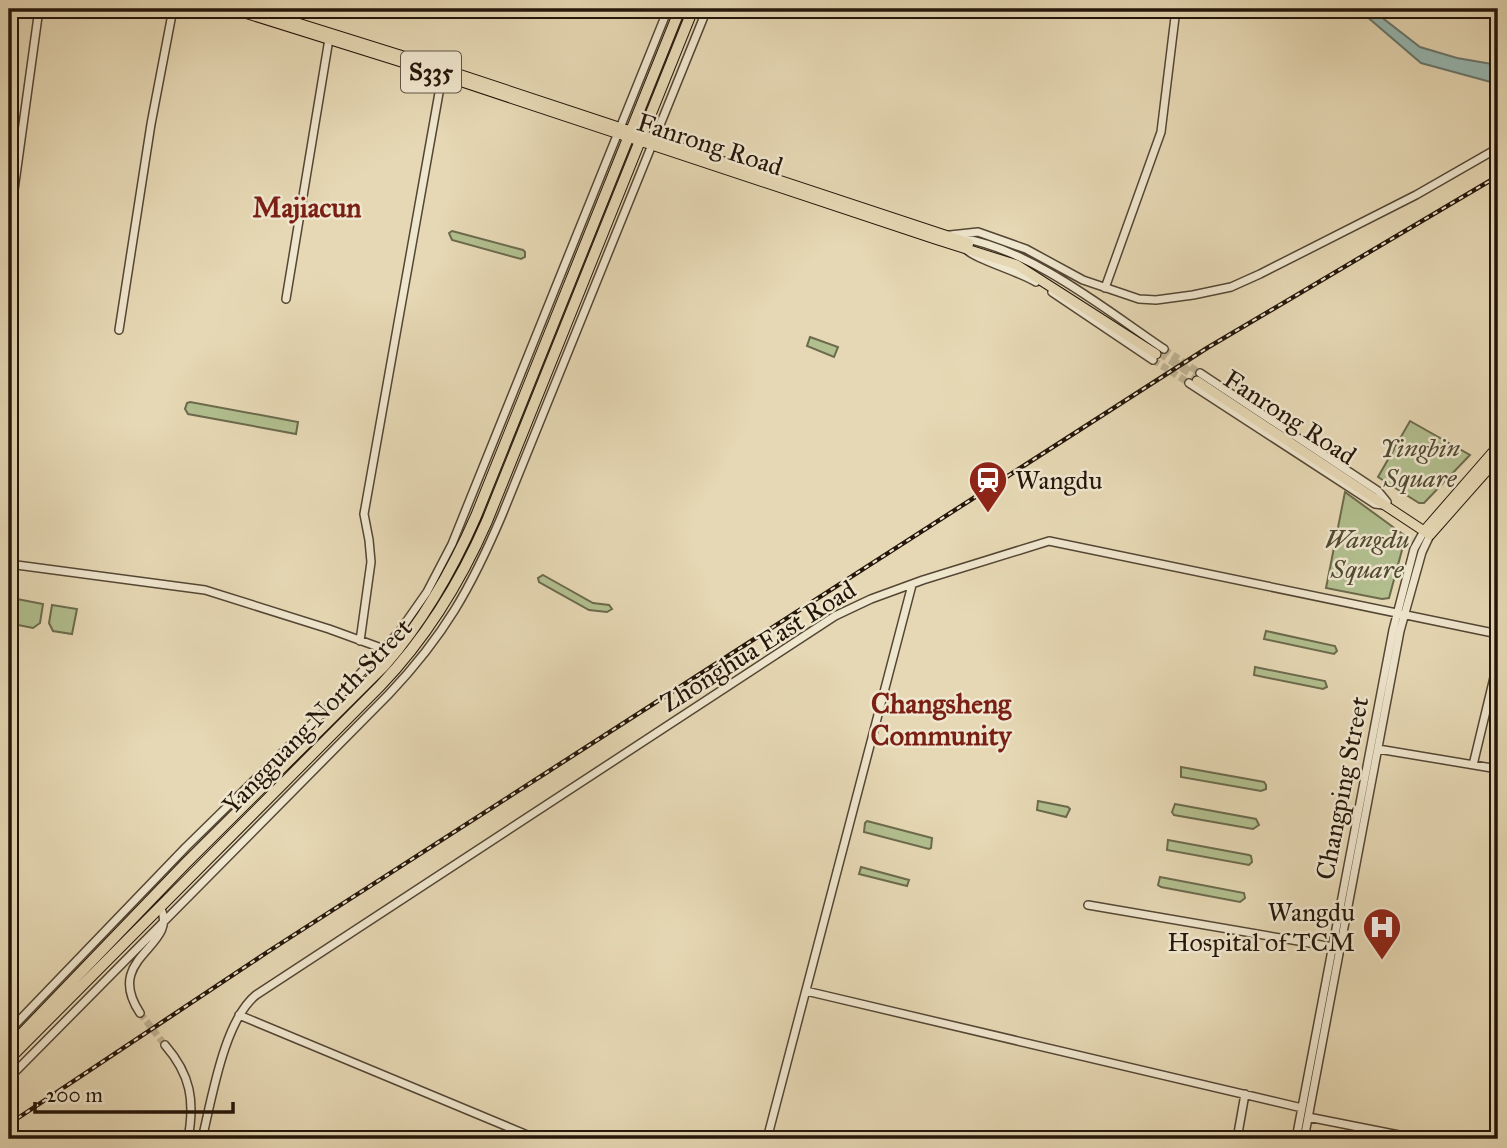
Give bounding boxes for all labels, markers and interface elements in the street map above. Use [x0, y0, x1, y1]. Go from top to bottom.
road number: S335 [401, 52, 461, 92]
street label: Fanrong Road [633, 105, 787, 183]
district label: Majiacun [253, 190, 361, 225]
street label: Fanrong Road [1218, 362, 1362, 472]
park label: Yingbin Square [1380, 432, 1460, 494]
station icon: Wangdu [967, 459, 1009, 514]
place label: Wangdu [1015, 464, 1103, 496]
park label: Wangdu Square [1324, 523, 1410, 585]
street label: Zhonghua East Road [654, 573, 862, 719]
street label: Yangguang North Street [215, 612, 419, 820]
district label: Changsheng Community [871, 686, 1012, 753]
street label: Changping Street [1309, 694, 1375, 882]
place label: Wangdu Hospital of TCM [1167, 896, 1355, 958]
hospital icon: Wangdu Hospital of TCM [1361, 906, 1403, 961]
scale bar [35, 1071, 233, 1115]
text: 200 m [46, 1082, 103, 1108]

